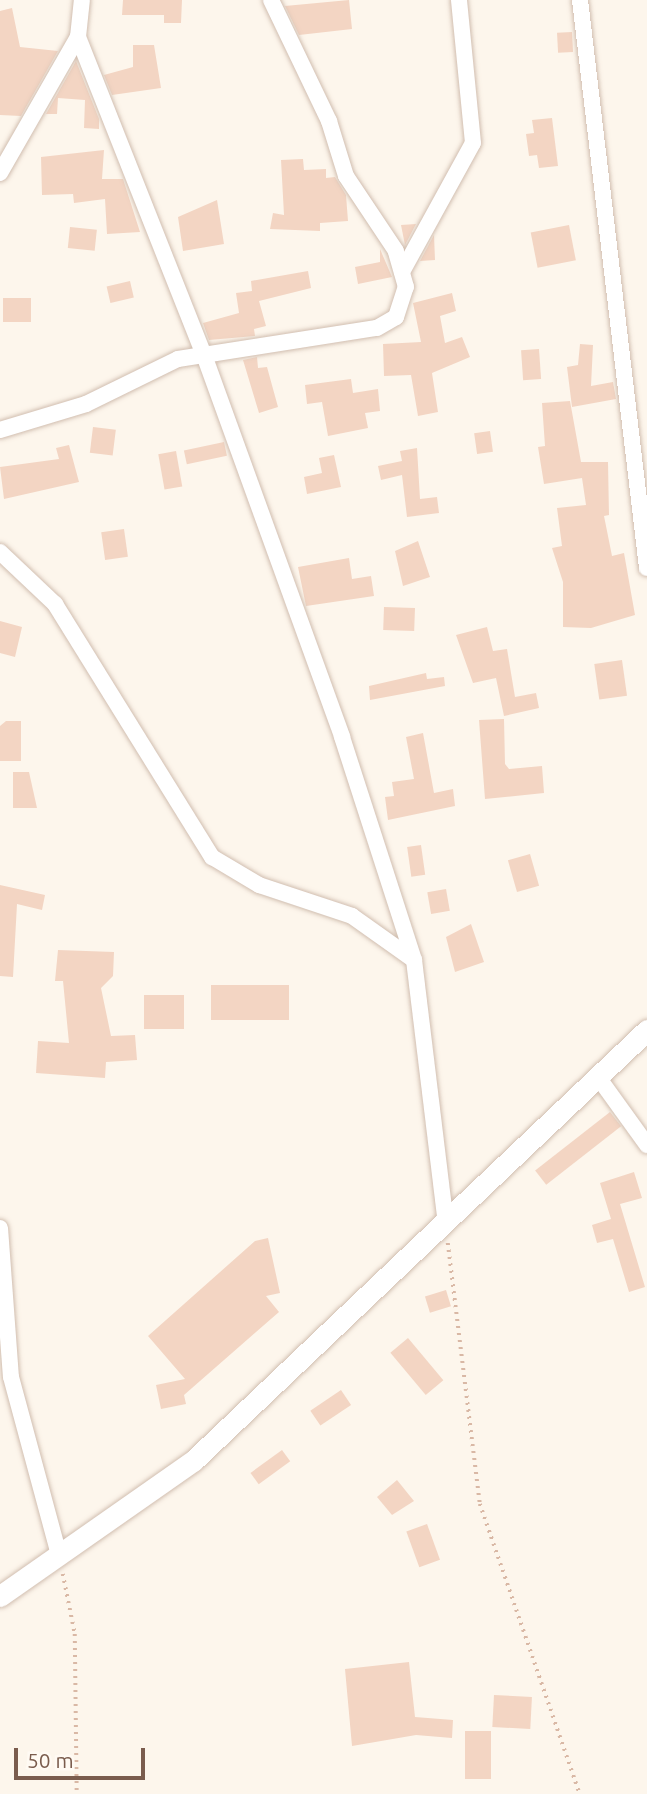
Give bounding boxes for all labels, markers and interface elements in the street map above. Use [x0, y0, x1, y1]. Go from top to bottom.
scale bar [18, 1734, 149, 1778]
text: 50 m [27, 1748, 74, 1772]

